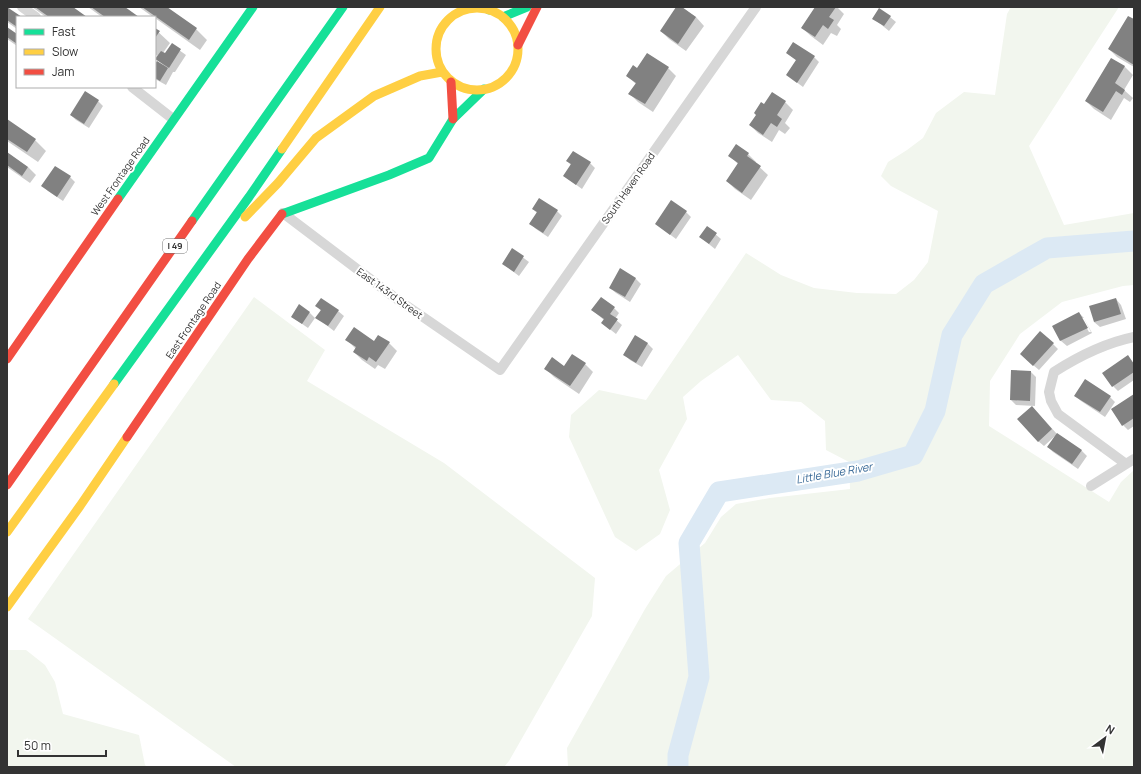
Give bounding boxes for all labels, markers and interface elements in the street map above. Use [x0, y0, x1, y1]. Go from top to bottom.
legend [16, 16, 156, 88]
text: Fast [52, 23, 76, 40]
text: Slow [52, 43, 78, 60]
text: Jam [52, 63, 74, 80]
street label: West Frontage Road [88, 134, 153, 218]
street label: South Haven Road [598, 149, 658, 227]
road number: I 49 [163, 239, 187, 253]
street label: East 143rd Street [354, 264, 426, 322]
street label: East Frontage Road [162, 279, 224, 361]
water label: Little Blue River [795, 458, 875, 487]
north arrow [1085, 718, 1125, 758]
text: N [1103, 721, 1118, 738]
scale bar [18, 732, 106, 758]
text: 50 m [24, 737, 51, 754]

